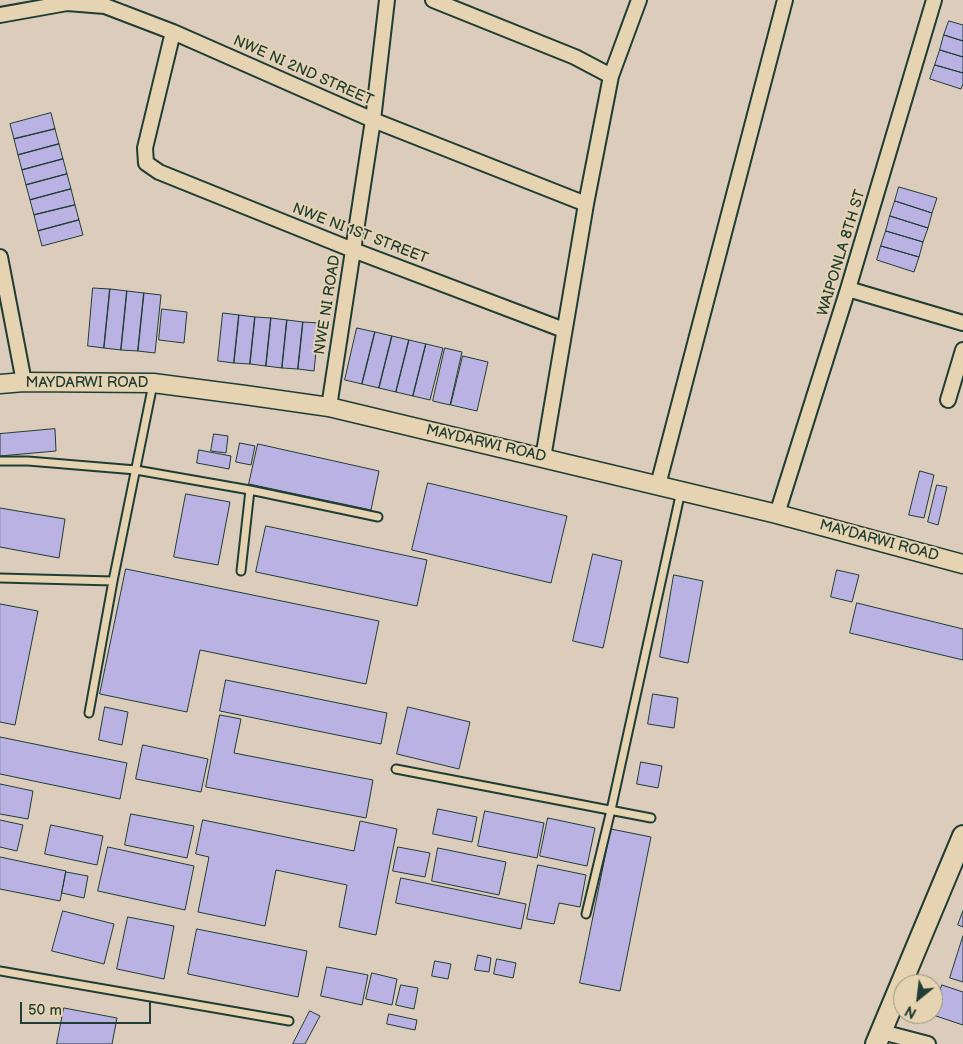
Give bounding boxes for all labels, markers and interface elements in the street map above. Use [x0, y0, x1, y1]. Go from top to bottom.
street label: NWE NI 2ND STREET [230, 32, 376, 110]
street label: WAIPONLA 8TH ST [814, 188, 870, 318]
street label: NWE NI 1ST STREET [290, 200, 430, 268]
street label: NWE NI ROAD [311, 254, 345, 356]
street label: MAYDARWI ROAD [26, 374, 148, 392]
street label: MAYDARWI ROAD [424, 421, 548, 467]
street label: MAYDARWI ROAD [817, 516, 941, 566]
north arrow [893, 974, 943, 1024]
scale bar [22, 992, 154, 1024]
text: 50 m [28, 1001, 62, 1020]
text: N [902, 1002, 920, 1022]

